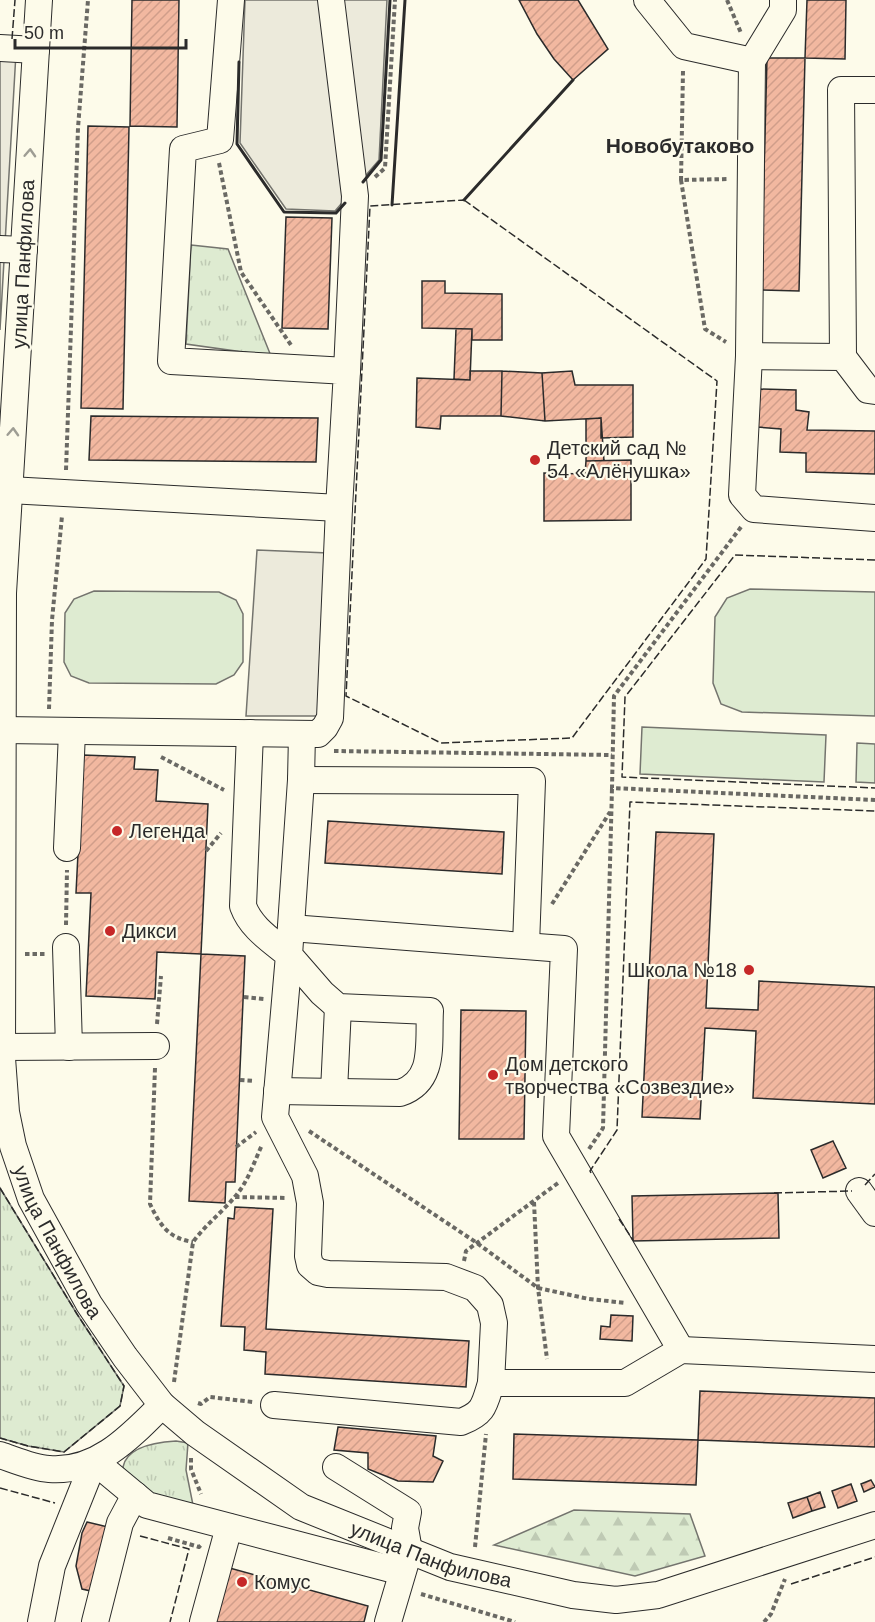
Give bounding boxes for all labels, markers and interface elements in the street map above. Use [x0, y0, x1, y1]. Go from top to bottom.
scale bar [15, 12, 186, 50]
text: 50 m [24, 23, 64, 43]
district label: Новобутаково [606, 134, 754, 157]
one-way arrow [23, 149, 36, 158]
street label: улица Панфилова [8, 178, 38, 349]
one-way arrow [6, 427, 19, 436]
place label: Детский сад № 54 «Алёнушка» [547, 437, 691, 482]
marker: Детский сад № 54 «Алёнушка» [528, 453, 542, 467]
place label: Легенда [129, 820, 206, 842]
marker: Легенда [110, 824, 124, 838]
place label: Дикси [122, 920, 177, 942]
marker: Дикси [103, 924, 117, 938]
place label: Школа №18 [627, 959, 737, 981]
marker: Школа №18 [742, 963, 756, 977]
place label: Дом детского творчества «Созвездие» [505, 1053, 735, 1098]
marker: Дом детского творчества «Созвездие» [486, 1068, 500, 1082]
street label: улица Панфилова [9, 1163, 107, 1323]
street label: улица Панфилова [347, 1517, 515, 1592]
place label: Комус [254, 1571, 311, 1593]
marker: Комус [235, 1575, 249, 1589]

